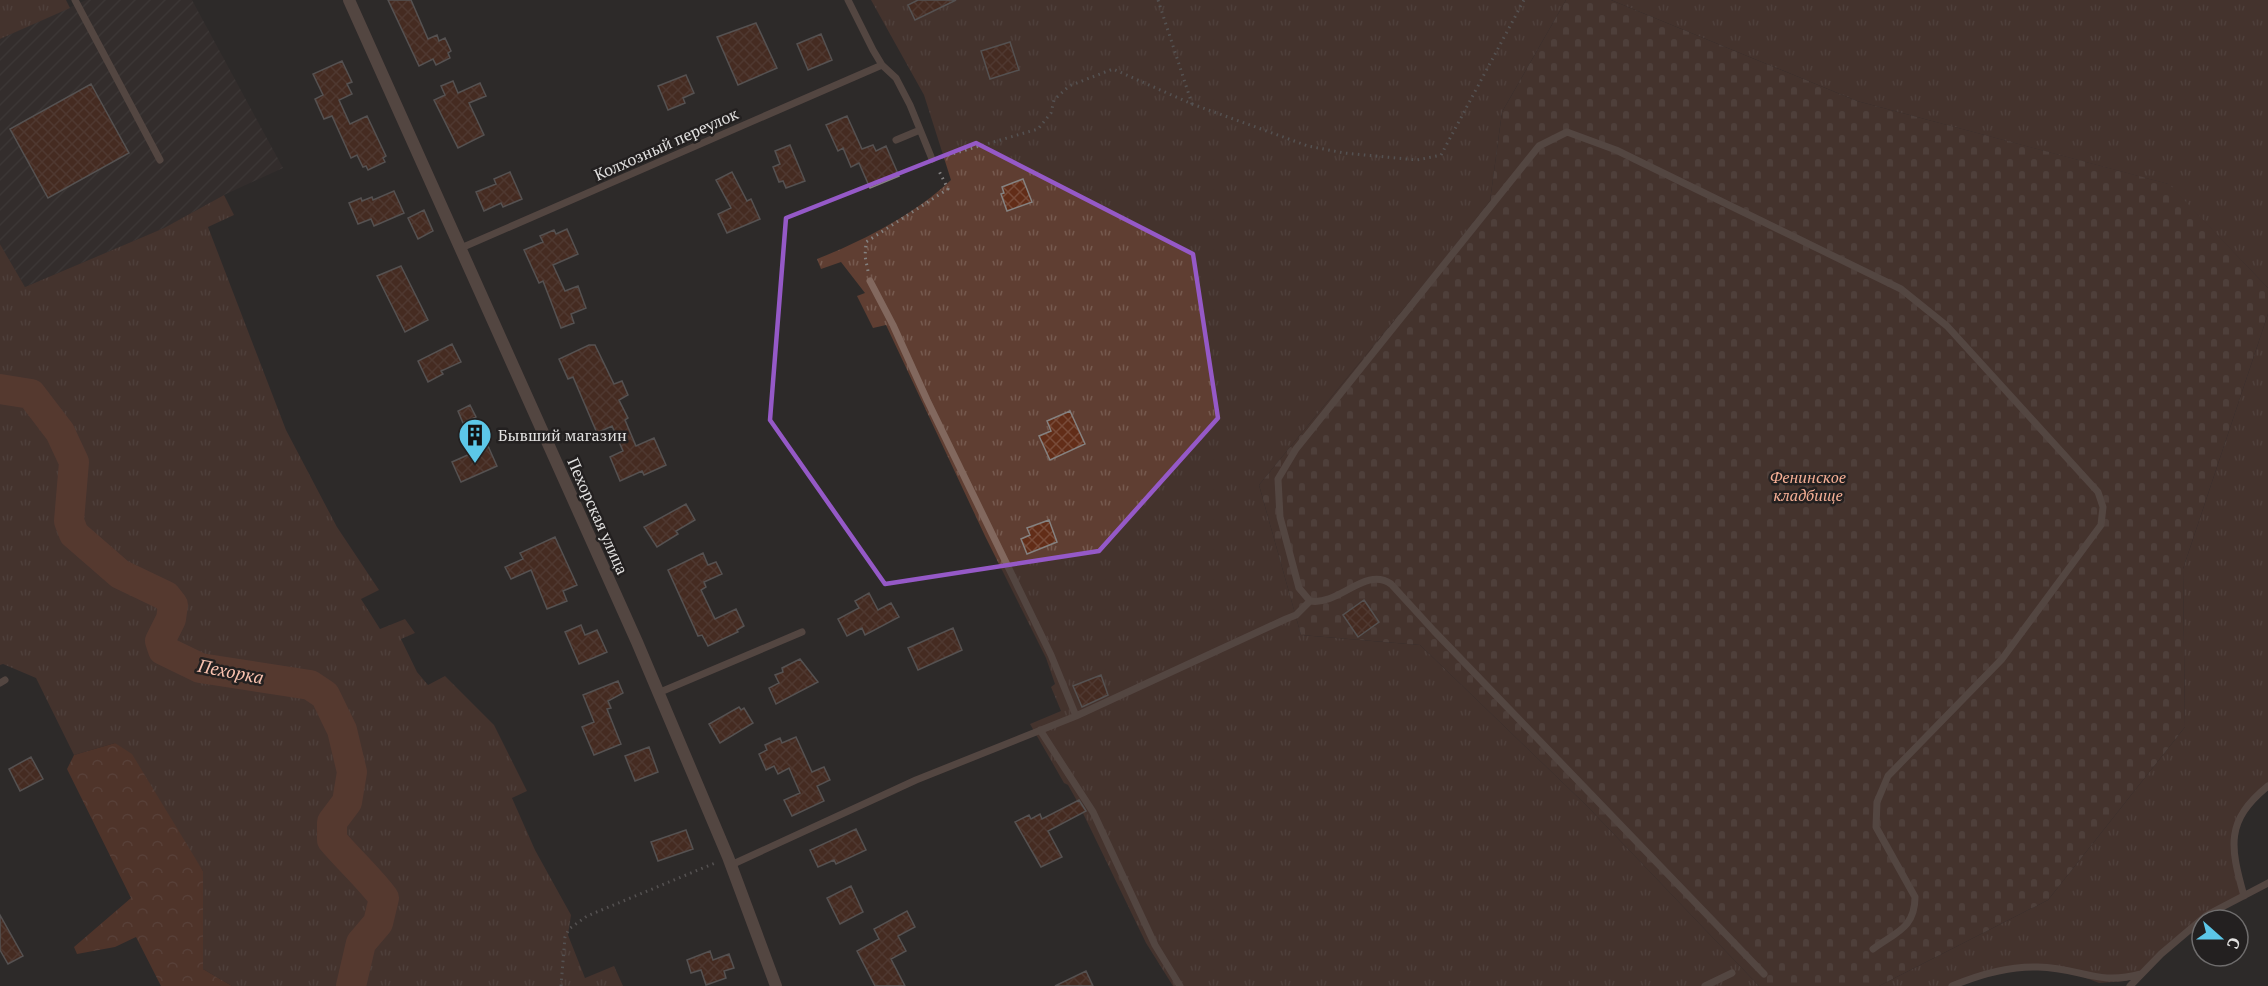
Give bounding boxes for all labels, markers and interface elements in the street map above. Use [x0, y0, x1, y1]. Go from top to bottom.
street label: Колхозный переулок [591, 102, 742, 186]
building icon: Бывший магазин [457, 417, 493, 464]
place label: Бывший магазин [498, 424, 627, 446]
street label: Пехорская улица [562, 454, 634, 578]
park label: Фенинское кладбище [1770, 466, 1846, 506]
water label: Пехорка [195, 653, 266, 689]
north arrow [2190, 908, 2250, 968]
text: С [2222, 935, 2246, 952]

